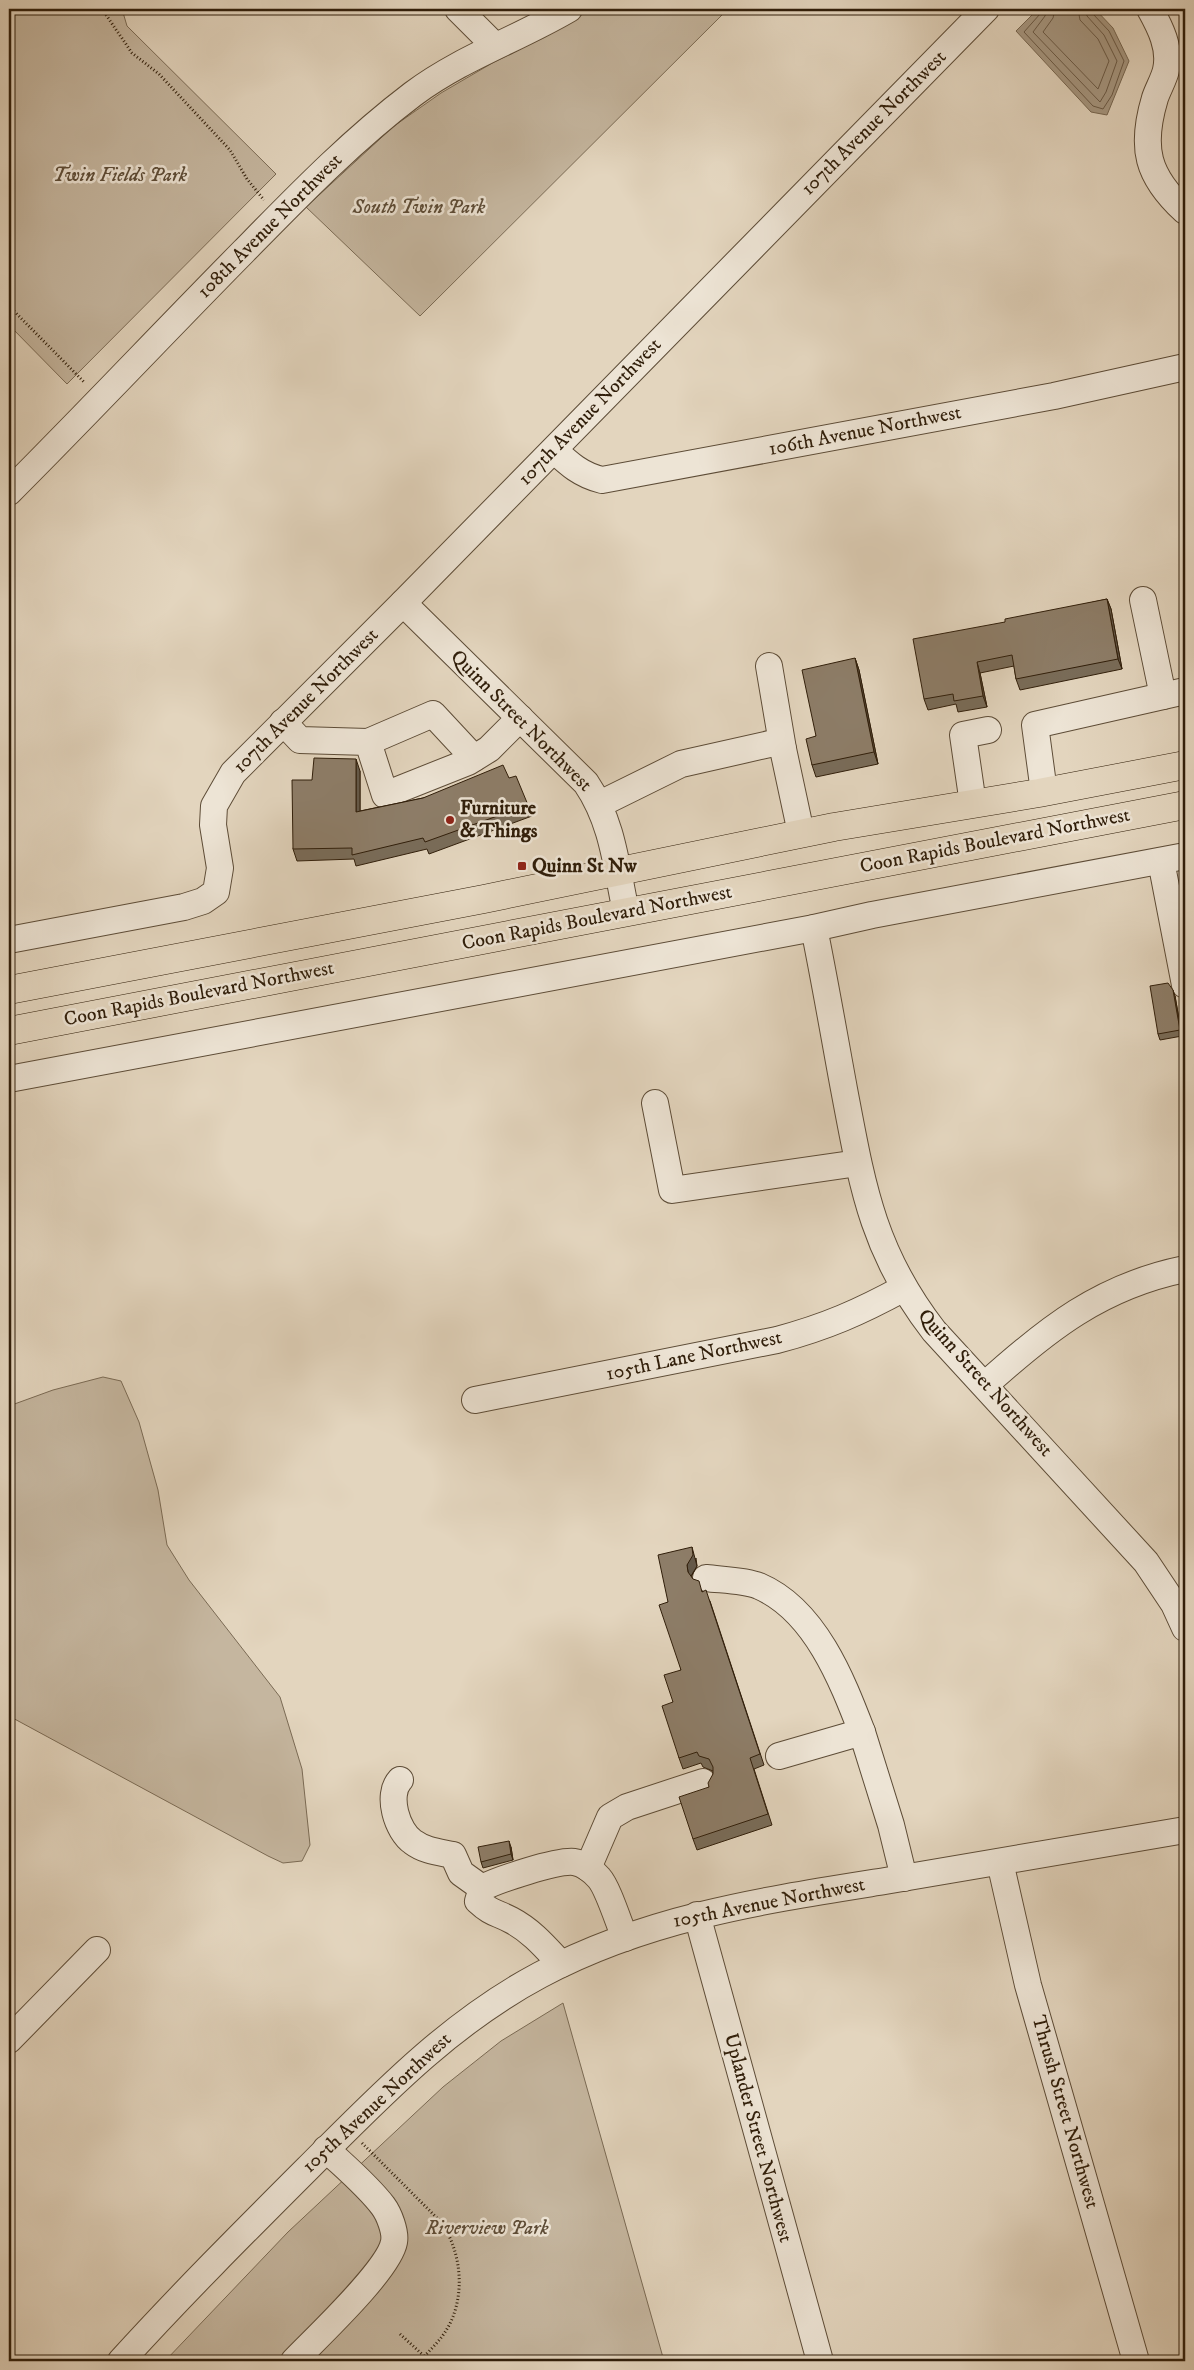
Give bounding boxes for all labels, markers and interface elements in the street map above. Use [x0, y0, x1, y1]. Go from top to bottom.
street label: 107th Avenue Northwest [796, 45, 952, 201]
street label: 108th Avenue Northwest [192, 148, 348, 304]
park label: Twin Fields Park [53, 163, 188, 188]
park label: South Twin Park [352, 195, 486, 220]
street label: 107th Avenue Northwest [513, 333, 667, 491]
street label: 106th Avenue Northwest [767, 400, 963, 462]
street label: 107th Avenue Northwest [228, 623, 384, 779]
street label: Quinn Street Northwest [445, 645, 597, 797]
place label: Furniture & Things [460, 796, 538, 844]
street label: Coon Rapids Boulevard Northwest [858, 803, 1132, 879]
marker: Furniture & Things [444, 814, 456, 826]
place label: Quinn St Nw [532, 854, 637, 879]
marker: Quinn St Nw [516, 860, 528, 872]
street label: Coon Rapids Boulevard Northwest [460, 880, 734, 956]
street label: Coon Rapids Boulevard Northwest [62, 956, 336, 1032]
street label: Quinn Street Northwest [912, 1304, 1058, 1462]
street label: 105th Lane Northwest [604, 1325, 784, 1387]
street label: 105th Avenue Northwest [671, 1872, 867, 1934]
street label: Thrush Street Northwest [1025, 2013, 1105, 2211]
street label: 105th Avenue Northwest [297, 2027, 457, 2179]
street label: Uplander Street Northwest [718, 2031, 798, 2245]
park label: Riverview Park [425, 2216, 549, 2241]

